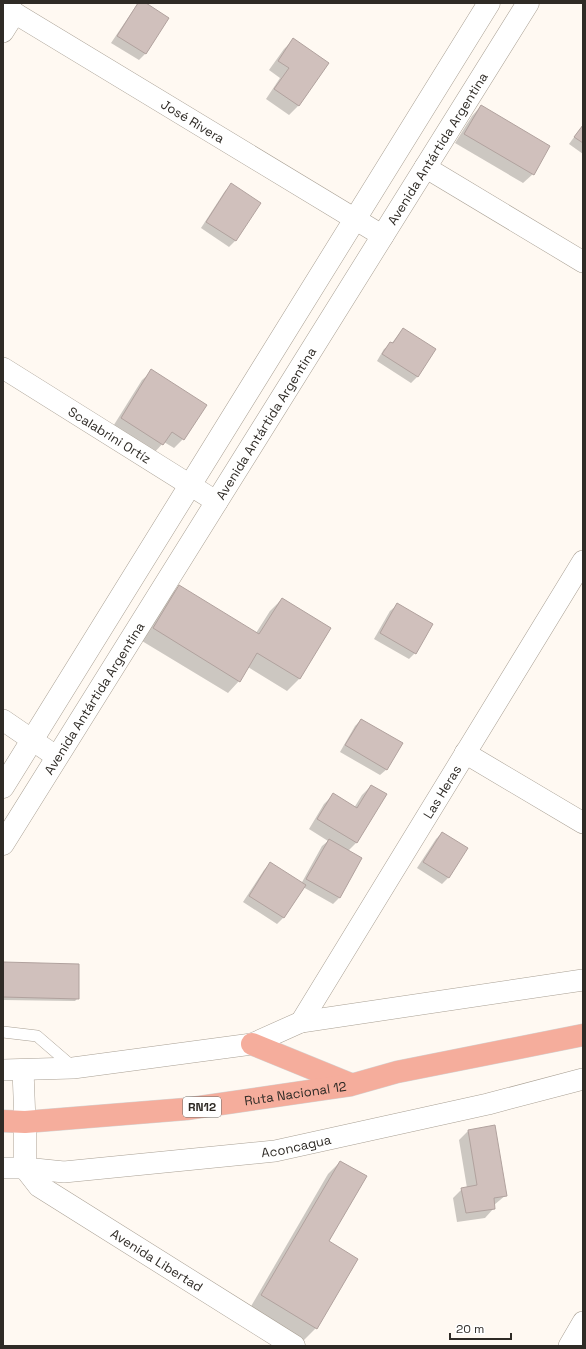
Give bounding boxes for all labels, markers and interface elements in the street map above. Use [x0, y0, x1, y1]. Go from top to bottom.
street label: Avenida Antártida Argentina [384, 69, 492, 228]
street label: José Rivera [158, 96, 228, 147]
street label: Avenida Antártida Argentina [212, 344, 320, 503]
street label: Scalabrini Ortíz [65, 403, 154, 468]
street label: Avenida Antártida Argentina [41, 619, 149, 778]
street label: Las Heras [419, 762, 465, 822]
street label: Ruta Nacional 12 [243, 1078, 348, 1109]
road number: RN12 [183, 1097, 221, 1117]
street label: Aconcagua [261, 1131, 333, 1161]
street label: Avenida Libertad [107, 1225, 206, 1296]
scale bar [450, 1315, 511, 1341]
text: 20 m [456, 1321, 484, 1337]

